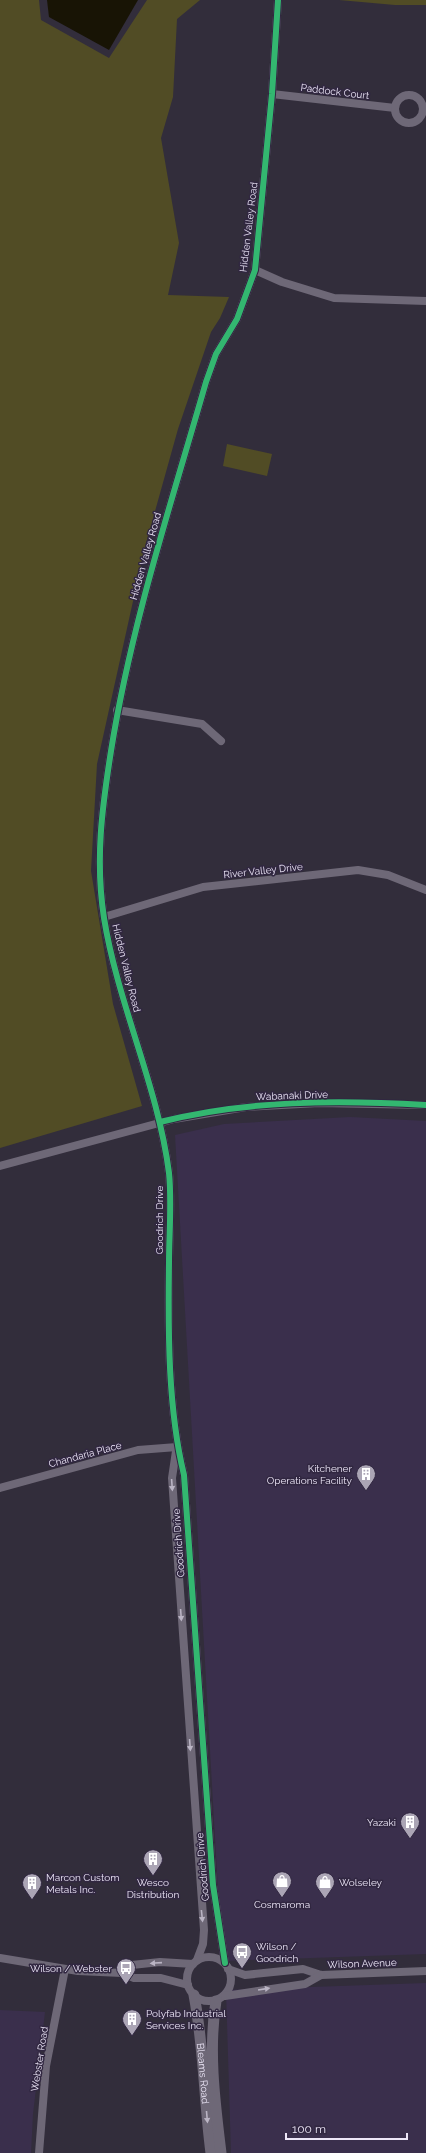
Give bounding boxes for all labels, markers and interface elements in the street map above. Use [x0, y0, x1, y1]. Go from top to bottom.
street label: Paddock Court [300, 82, 370, 101]
street label: Hidden Valley Road [238, 181, 259, 273]
street label: Hidden Valley Road [128, 511, 163, 601]
street label: River Valley Drive [223, 861, 303, 880]
street label: Hidden Valley Road [110, 923, 143, 1013]
street label: Wabanaki Drive [256, 1089, 328, 1102]
street label: Goodrich Drive [154, 1186, 165, 1254]
street label: Chandaria Place [47, 1439, 123, 1470]
place label: Kitchener Operations Facility [267, 1463, 353, 1486]
building icon: Kitchener Operations Facility [355, 1463, 377, 1491]
one-way arrow [169, 1479, 176, 1491]
street label: Goodrich Drive [171, 1508, 186, 1578]
one-way arrow [177, 1609, 184, 1621]
one-way arrow [186, 1739, 193, 1751]
building icon: Yazaki [399, 1811, 421, 1839]
place label: Yazaki [367, 1817, 396, 1828]
street label: Goodrich Drive [194, 1832, 211, 1902]
building icon: Wesco Distribution [142, 1848, 164, 1876]
shop icon: Cosmaroma [271, 1870, 293, 1898]
shop icon: Wolseley [314, 1871, 336, 1899]
building icon: Marcon Custom Metals Inc. [21, 1872, 43, 1900]
place label: Marcon Custom Metals Inc. [46, 1872, 119, 1895]
place label: Wesco Distribution [127, 1877, 179, 1900]
place label: Wolseley [339, 1877, 383, 1888]
place label: Cosmaroma [254, 1899, 310, 1910]
one-way arrow [199, 1910, 205, 1922]
bus stop icon: Wilson / Goodrich [231, 1941, 253, 1969]
place label: Wilson / Goodrich [256, 1941, 298, 1964]
bus stop icon: Wilson / Webster [115, 1957, 137, 1985]
street label: Wilson Avenue [327, 1957, 397, 1970]
one-way arrow [150, 1960, 162, 1967]
place label: Wilson / Webster [30, 1963, 112, 1974]
one-way arrow [258, 1986, 270, 1992]
building icon: Polyfab Industrial Services Inc. [121, 2008, 143, 2036]
place label: Polyfab Industrial Services Inc. [146, 2008, 226, 2031]
street label: Webster Road [29, 2026, 50, 2092]
street label: Bleams Road [195, 2042, 211, 2104]
one-way arrow [203, 2111, 210, 2123]
scale bar [286, 2115, 407, 2141]
text: 100 m [292, 2122, 326, 2136]

